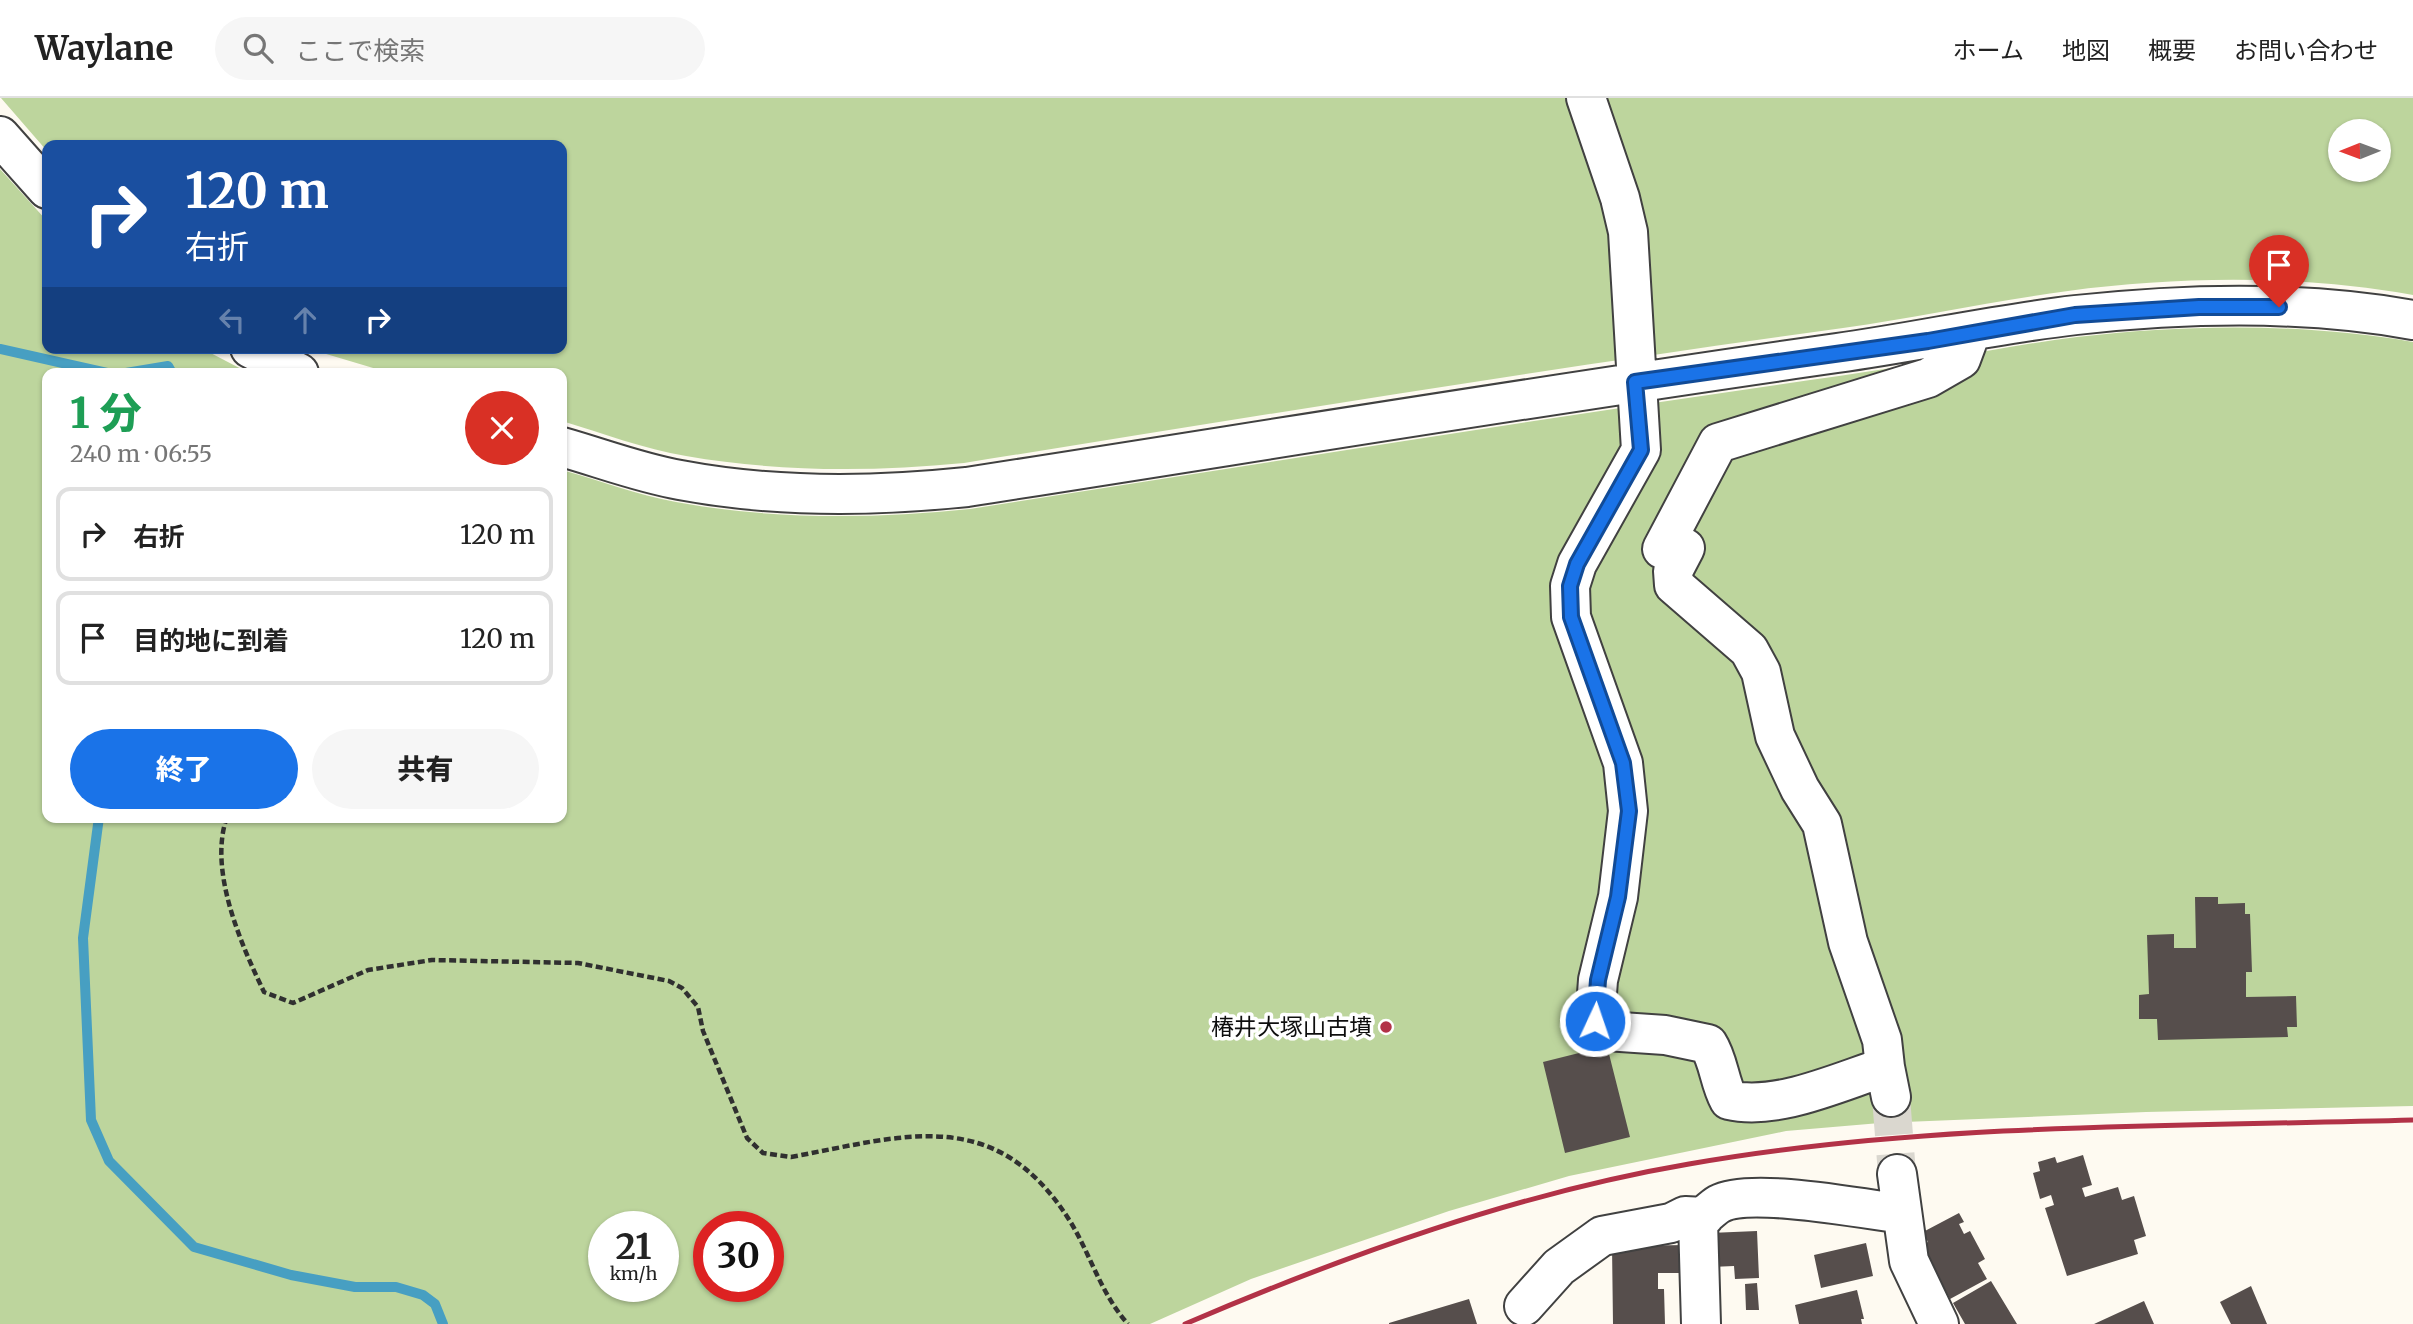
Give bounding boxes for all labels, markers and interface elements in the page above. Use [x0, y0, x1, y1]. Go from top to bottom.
search box [215, 17, 705, 80]
text: Waylane [35, 28, 173, 69]
icon: search [239, 29, 277, 67]
text: ここで検索 [295, 34, 425, 67]
text: ホーム [1953, 35, 2024, 66]
text: 地図 [2062, 35, 2110, 66]
text: 概要 [2148, 35, 2196, 66]
text: お問い合わせ [2234, 35, 2378, 66]
north arrow [2328, 119, 2390, 182]
map controls [2328, 119, 2391, 182]
text: 120 m [185, 160, 329, 221]
icon: right [70, 168, 161, 259]
text: 右折 [185, 227, 249, 267]
pin [2249, 235, 2309, 307]
icon: arrive [2260, 246, 2298, 284]
icon: left [213, 301, 251, 339]
icon: ahead [286, 301, 324, 339]
icon: right [359, 301, 397, 339]
text: 1 分 [70, 387, 142, 439]
button: close [465, 391, 539, 465]
text: 240 m · 06:55 [70, 439, 212, 468]
icon: right [74, 515, 112, 553]
text: 120 m [460, 518, 535, 551]
text: 右折 [133, 520, 185, 553]
icon: arrive [74, 619, 112, 657]
text: 120 m [460, 622, 535, 655]
text: 目的地に到着 [133, 624, 289, 657]
button: 終了 [70, 729, 298, 809]
button: 共有 [312, 729, 539, 809]
position arrow [1558, 984, 1632, 1058]
place label: 椿井大塚山古墳 [1211, 1012, 1372, 1041]
marker: 椿井大塚山古墳 [1378, 1019, 1394, 1035]
speed limit sign: 30 [693, 1211, 784, 1302]
text: 21 [616, 1225, 651, 1269]
text: km/h [610, 1262, 657, 1285]

